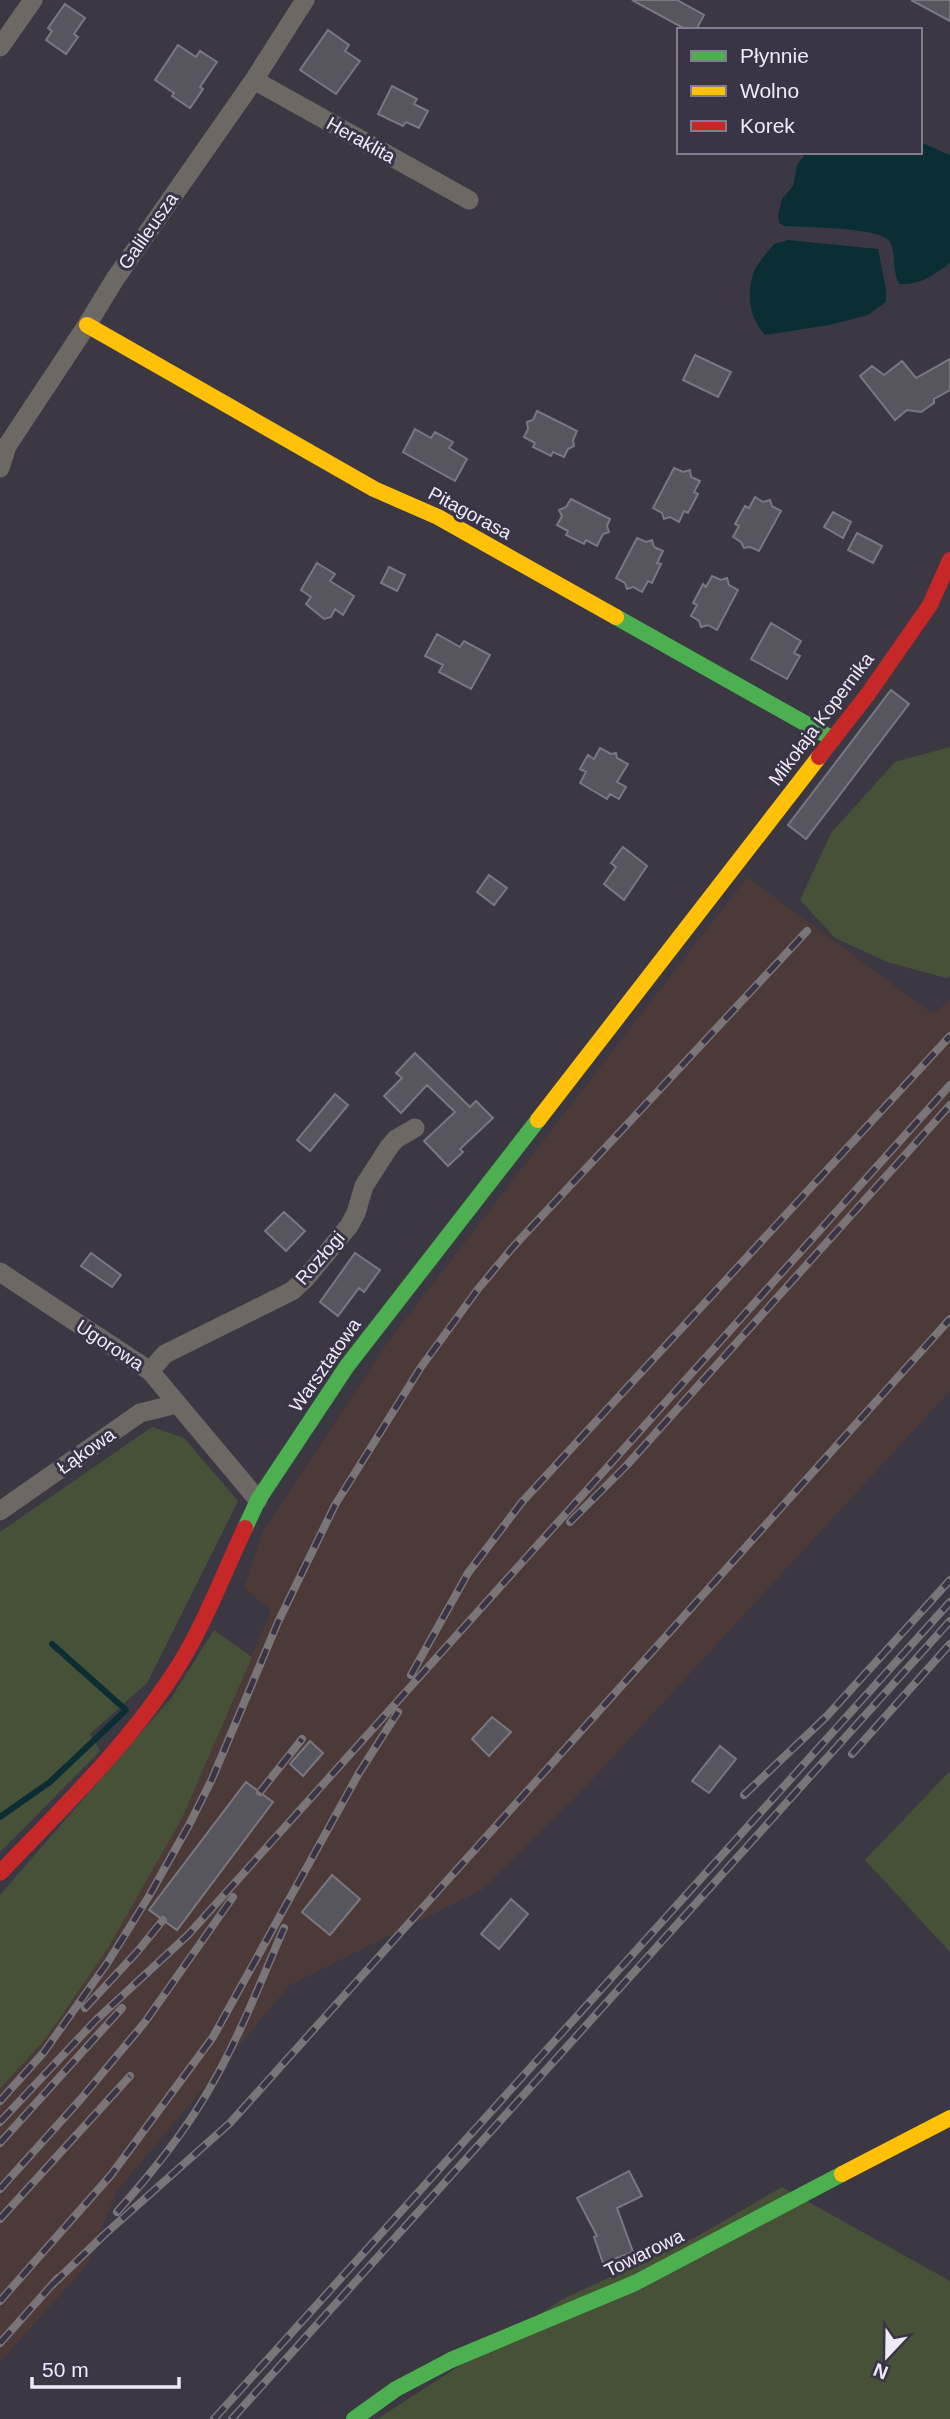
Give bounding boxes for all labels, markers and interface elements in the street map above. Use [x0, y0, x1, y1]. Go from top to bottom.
legend [677, 28, 922, 154]
text: Płynnie [740, 44, 809, 67]
text: Wolno [740, 79, 799, 102]
street label: Heraklita [323, 113, 399, 168]
text: Korek [740, 114, 795, 137]
street label: Galileusza [114, 188, 182, 273]
street label: Pitagorasa [425, 482, 515, 544]
street label: Mikołaja Kopernika [764, 648, 878, 789]
street label: Rozłogi [291, 1227, 349, 1289]
street label: Warsztatowa [285, 1314, 365, 1416]
street label: Ugorowa [72, 1315, 148, 1375]
street label: Łąkowa [53, 1423, 119, 1478]
street label: Towarowa [601, 2225, 687, 2281]
north arrow [852, 2321, 922, 2391]
scale bar [32, 2346, 178, 2390]
text: 50 m [42, 2358, 89, 2381]
text: N [871, 2359, 891, 2384]

